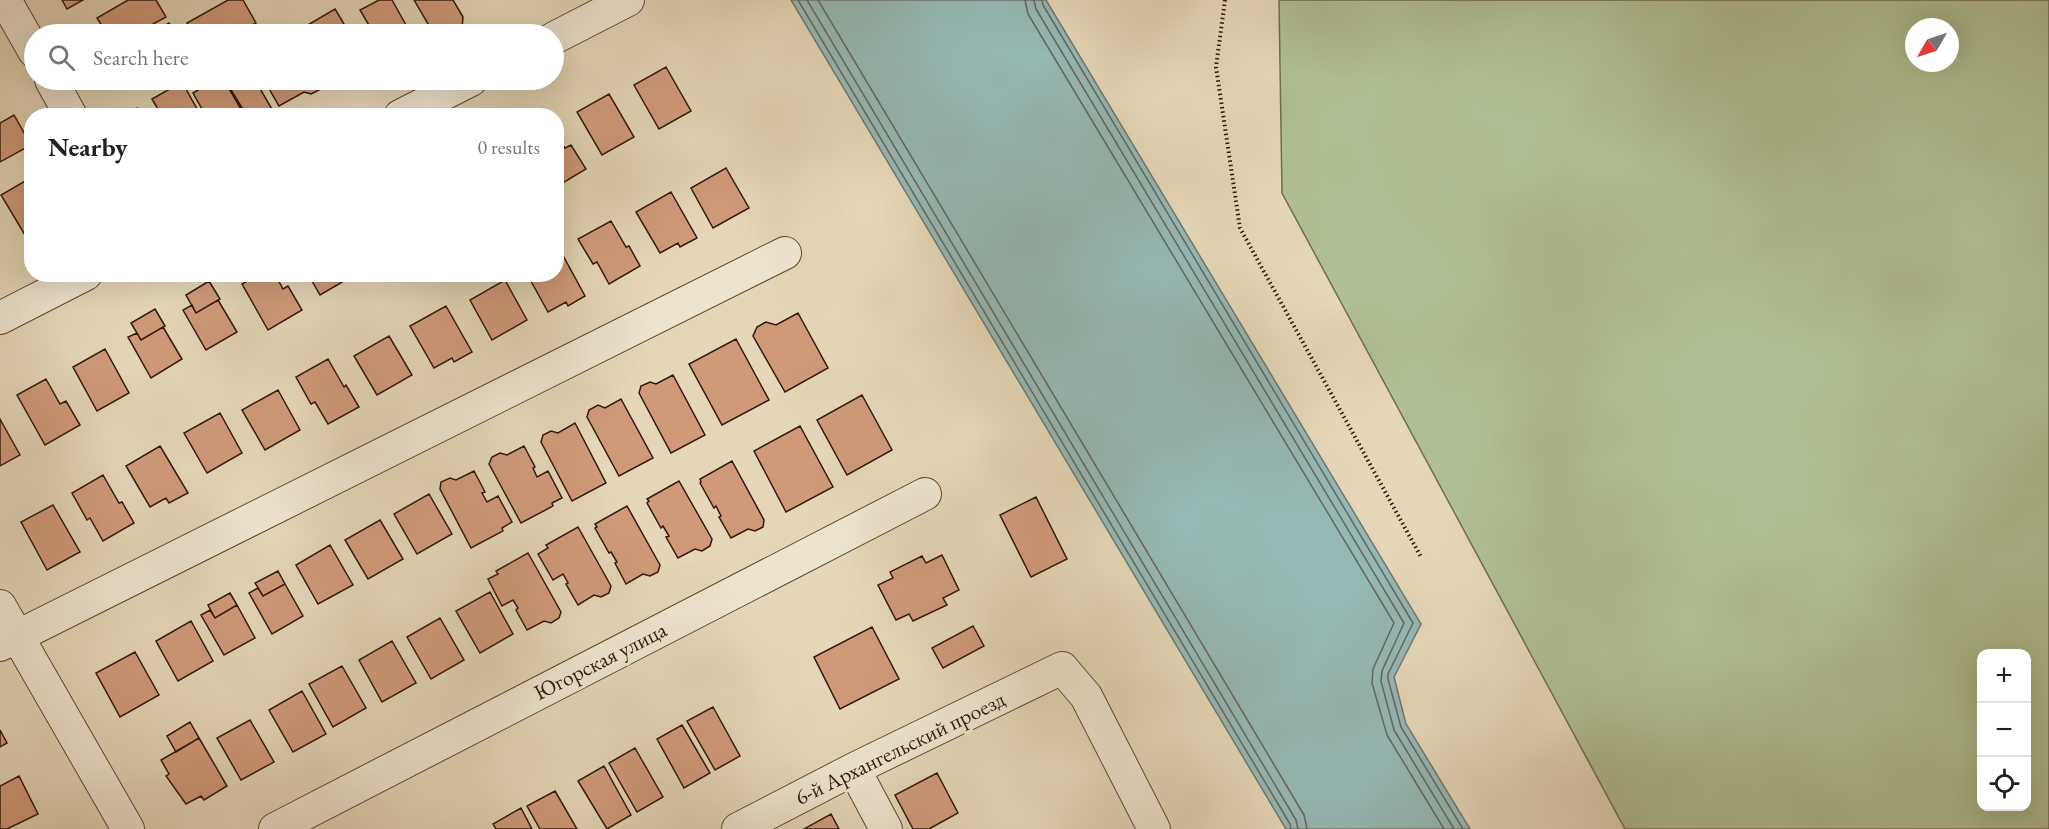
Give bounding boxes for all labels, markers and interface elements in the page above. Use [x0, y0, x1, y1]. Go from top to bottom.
north arrow [1905, 18, 1959, 72]
search box [24, 24, 564, 90]
icon: search [45, 41, 78, 74]
text: Search here [93, 43, 188, 72]
text: Nearby [48, 130, 128, 164]
text: 0 results [477, 134, 540, 160]
street label: Югорская улица [528, 615, 672, 707]
map controls [1977, 649, 2031, 811]
button: + [1977, 649, 2031, 703]
street label: 6-й Архангельский проезд [790, 684, 1010, 812]
button: − [1977, 703, 2031, 757]
button: locate [1977, 757, 2031, 811]

